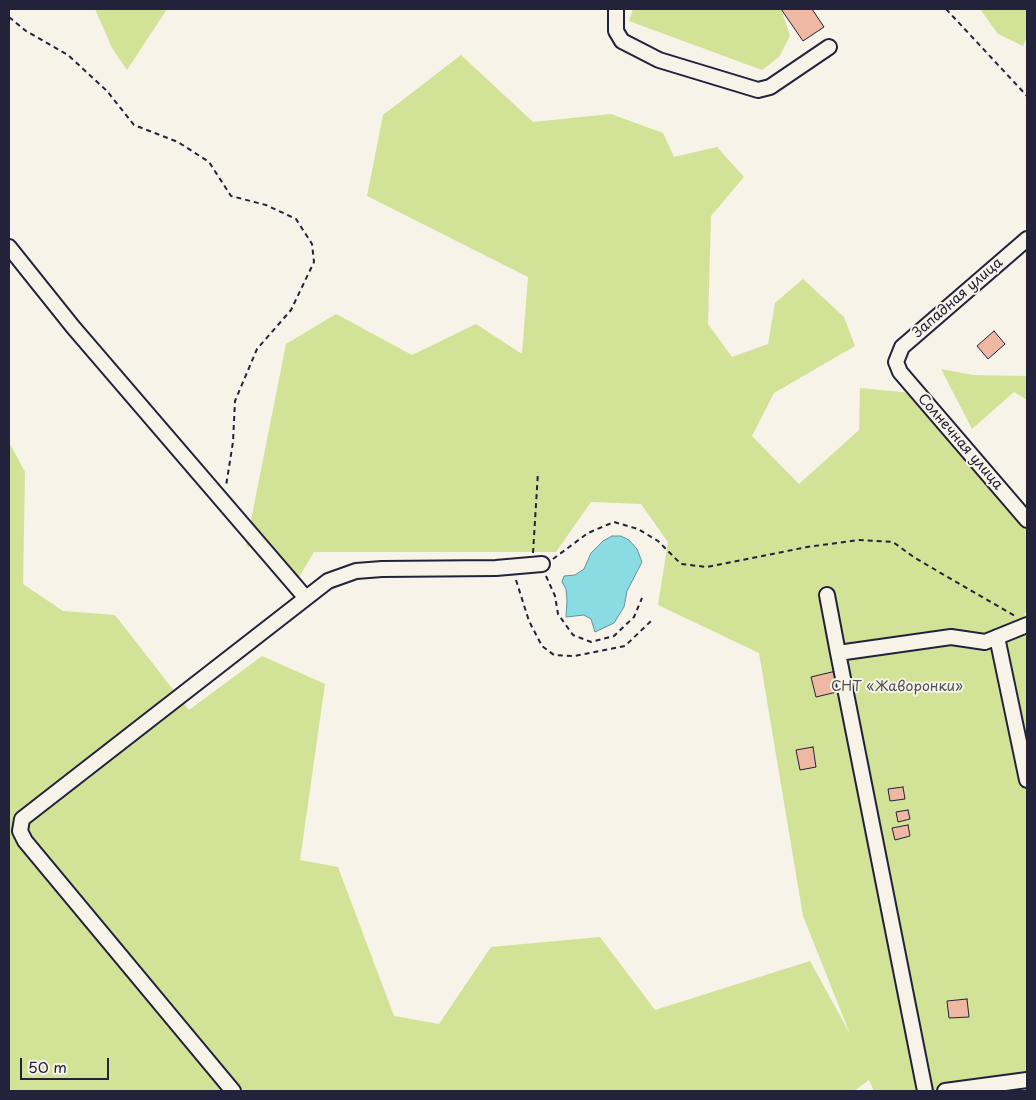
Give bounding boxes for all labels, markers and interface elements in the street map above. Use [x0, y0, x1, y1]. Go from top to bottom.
street label: Западная улица [910, 254, 1006, 342]
street label: Солнечная улица [914, 391, 1006, 493]
park label: СНТ «Жаворонки» [831, 679, 963, 695]
scale bar [22, 1048, 111, 1080]
text: 50 m [28, 1055, 67, 1078]

